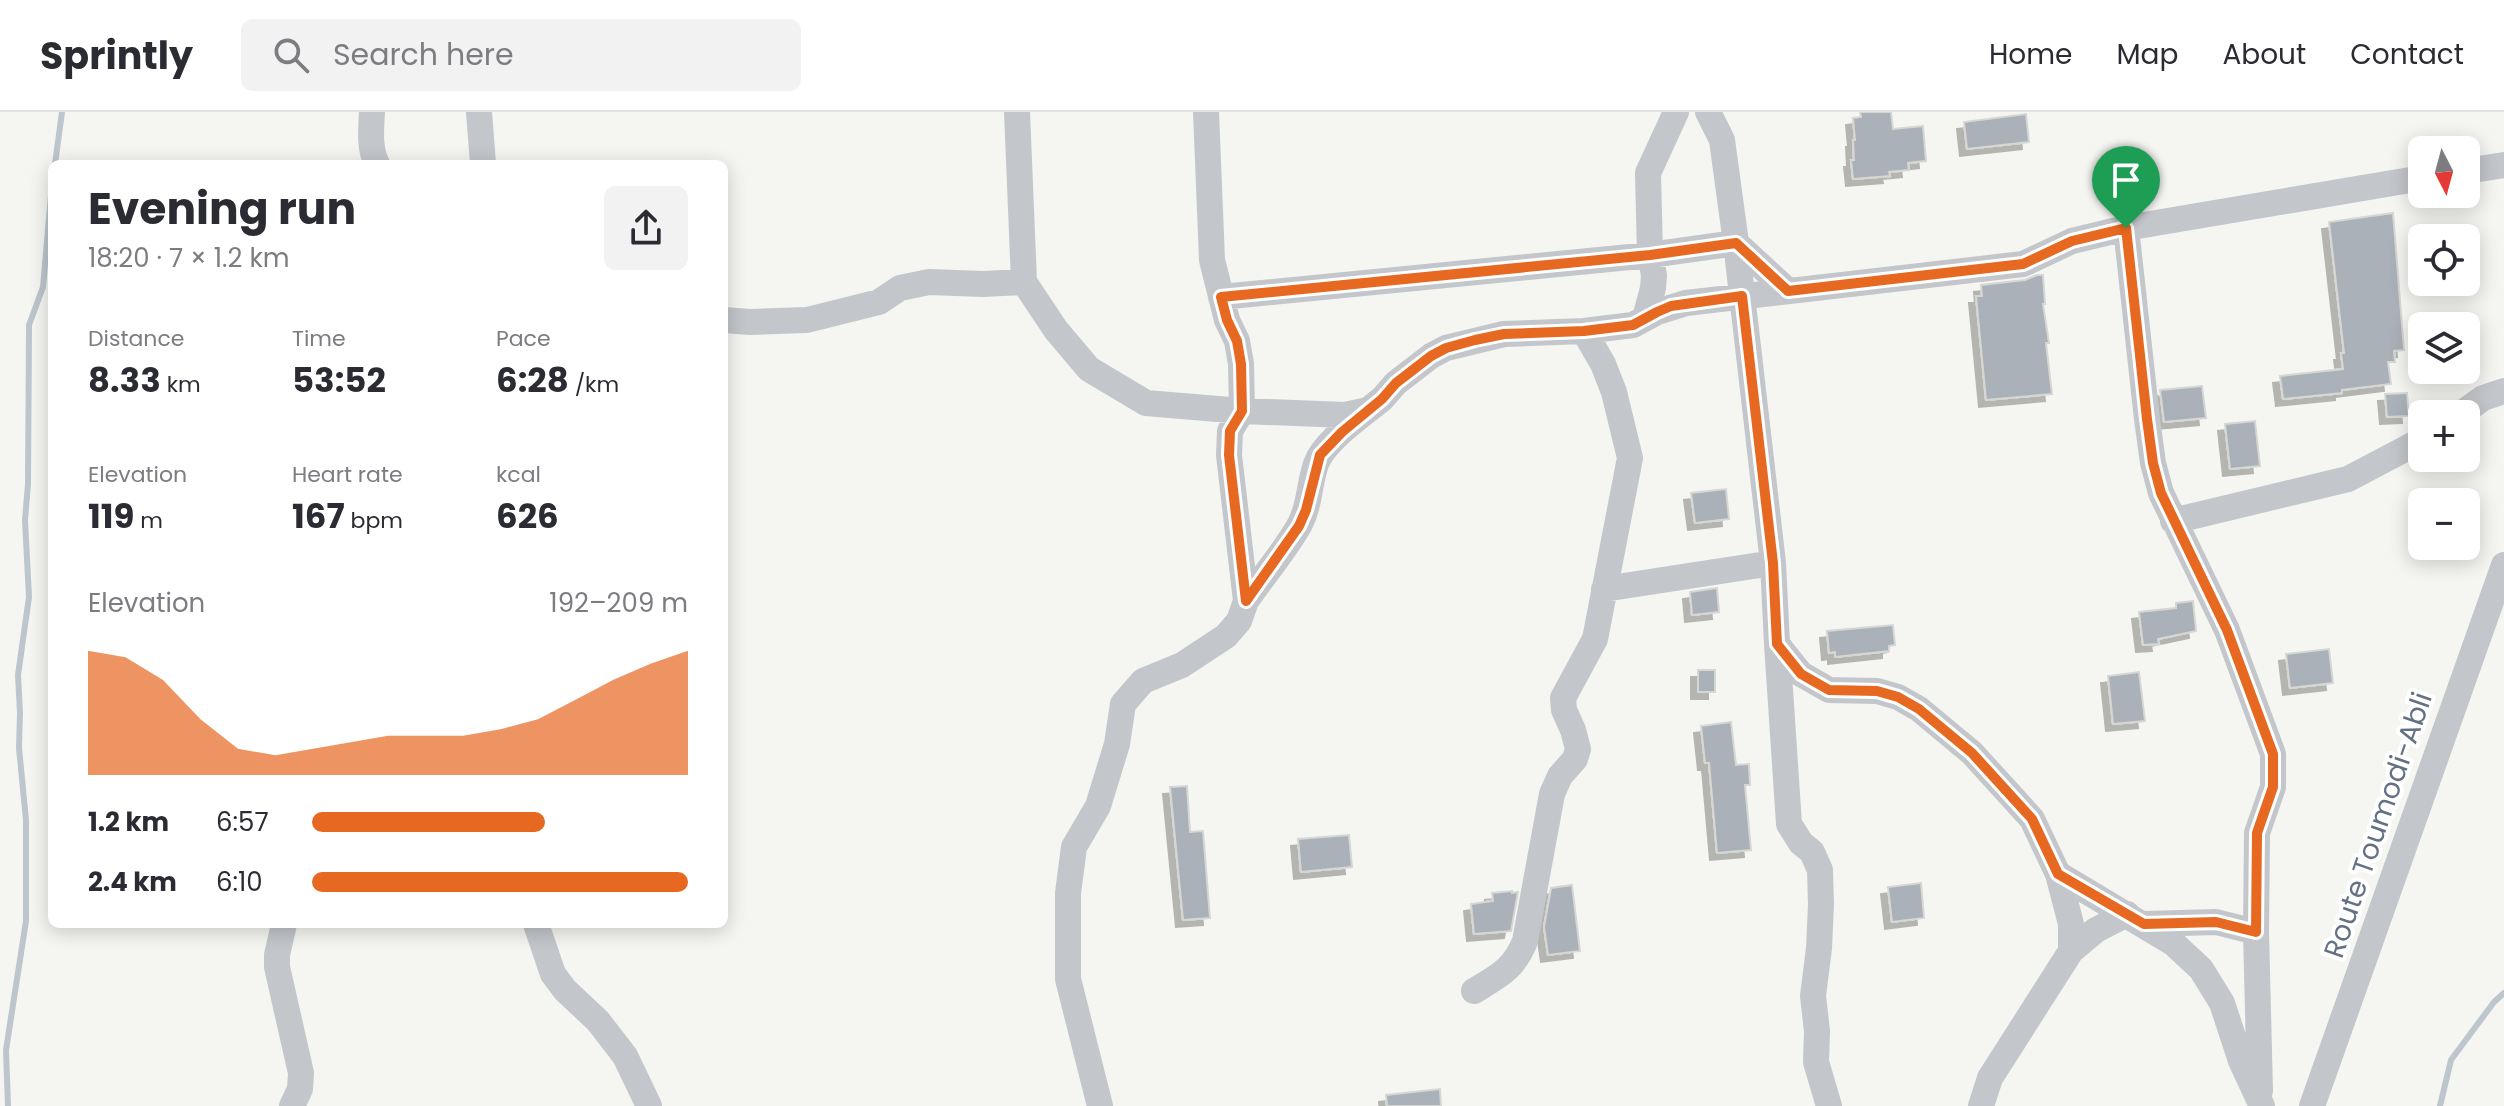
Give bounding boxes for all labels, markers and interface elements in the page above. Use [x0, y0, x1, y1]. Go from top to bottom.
search box [241, 19, 801, 91]
text: Sprintly [40, 29, 193, 82]
icon: search [269, 33, 313, 77]
text: Search here [333, 33, 514, 76]
text: Home [1989, 35, 2072, 74]
text: Map [2116, 35, 2178, 74]
text: About [2222, 35, 2306, 74]
text: Contact [2350, 35, 2464, 74]
north arrow [2408, 136, 2480, 208]
map controls [2408, 136, 2480, 560]
pin [2092, 146, 2160, 228]
icon: arrive [2104, 158, 2148, 202]
text: Evening run [88, 178, 356, 239]
button: share [604, 186, 688, 270]
button: locate [2408, 224, 2480, 296]
text: 18:20 · 7 × 1.2 km [88, 240, 290, 276]
button: layers [2408, 312, 2480, 384]
text: Distance [88, 323, 184, 354]
text: Time [292, 323, 346, 354]
text: Pace [496, 323, 551, 354]
text: 8.33 [88, 356, 161, 404]
text: 53:52 [292, 356, 386, 404]
text: 6:28 [496, 356, 569, 404]
text: km [161, 369, 201, 400]
text: /km [569, 369, 619, 400]
button: + [2408, 400, 2480, 472]
text: Elevation [88, 459, 187, 490]
text: Heart rate [292, 459, 403, 490]
text: kcal [496, 459, 541, 490]
button: − [2408, 488, 2480, 560]
text: 119 [88, 492, 134, 540]
text: 167 [292, 492, 345, 540]
text: 626 [496, 492, 559, 540]
text: m [134, 505, 163, 536]
text: bpm [345, 505, 403, 536]
text: Elevation [88, 585, 205, 621]
text: 192–209 m [549, 585, 688, 621]
street label: Route Toumodi-Abli [2314, 687, 2442, 963]
text: 1.2 km [88, 804, 169, 840]
text: 6:57 [216, 804, 269, 840]
text: 2.4 km [88, 864, 177, 900]
text: 6:10 [216, 864, 263, 900]

